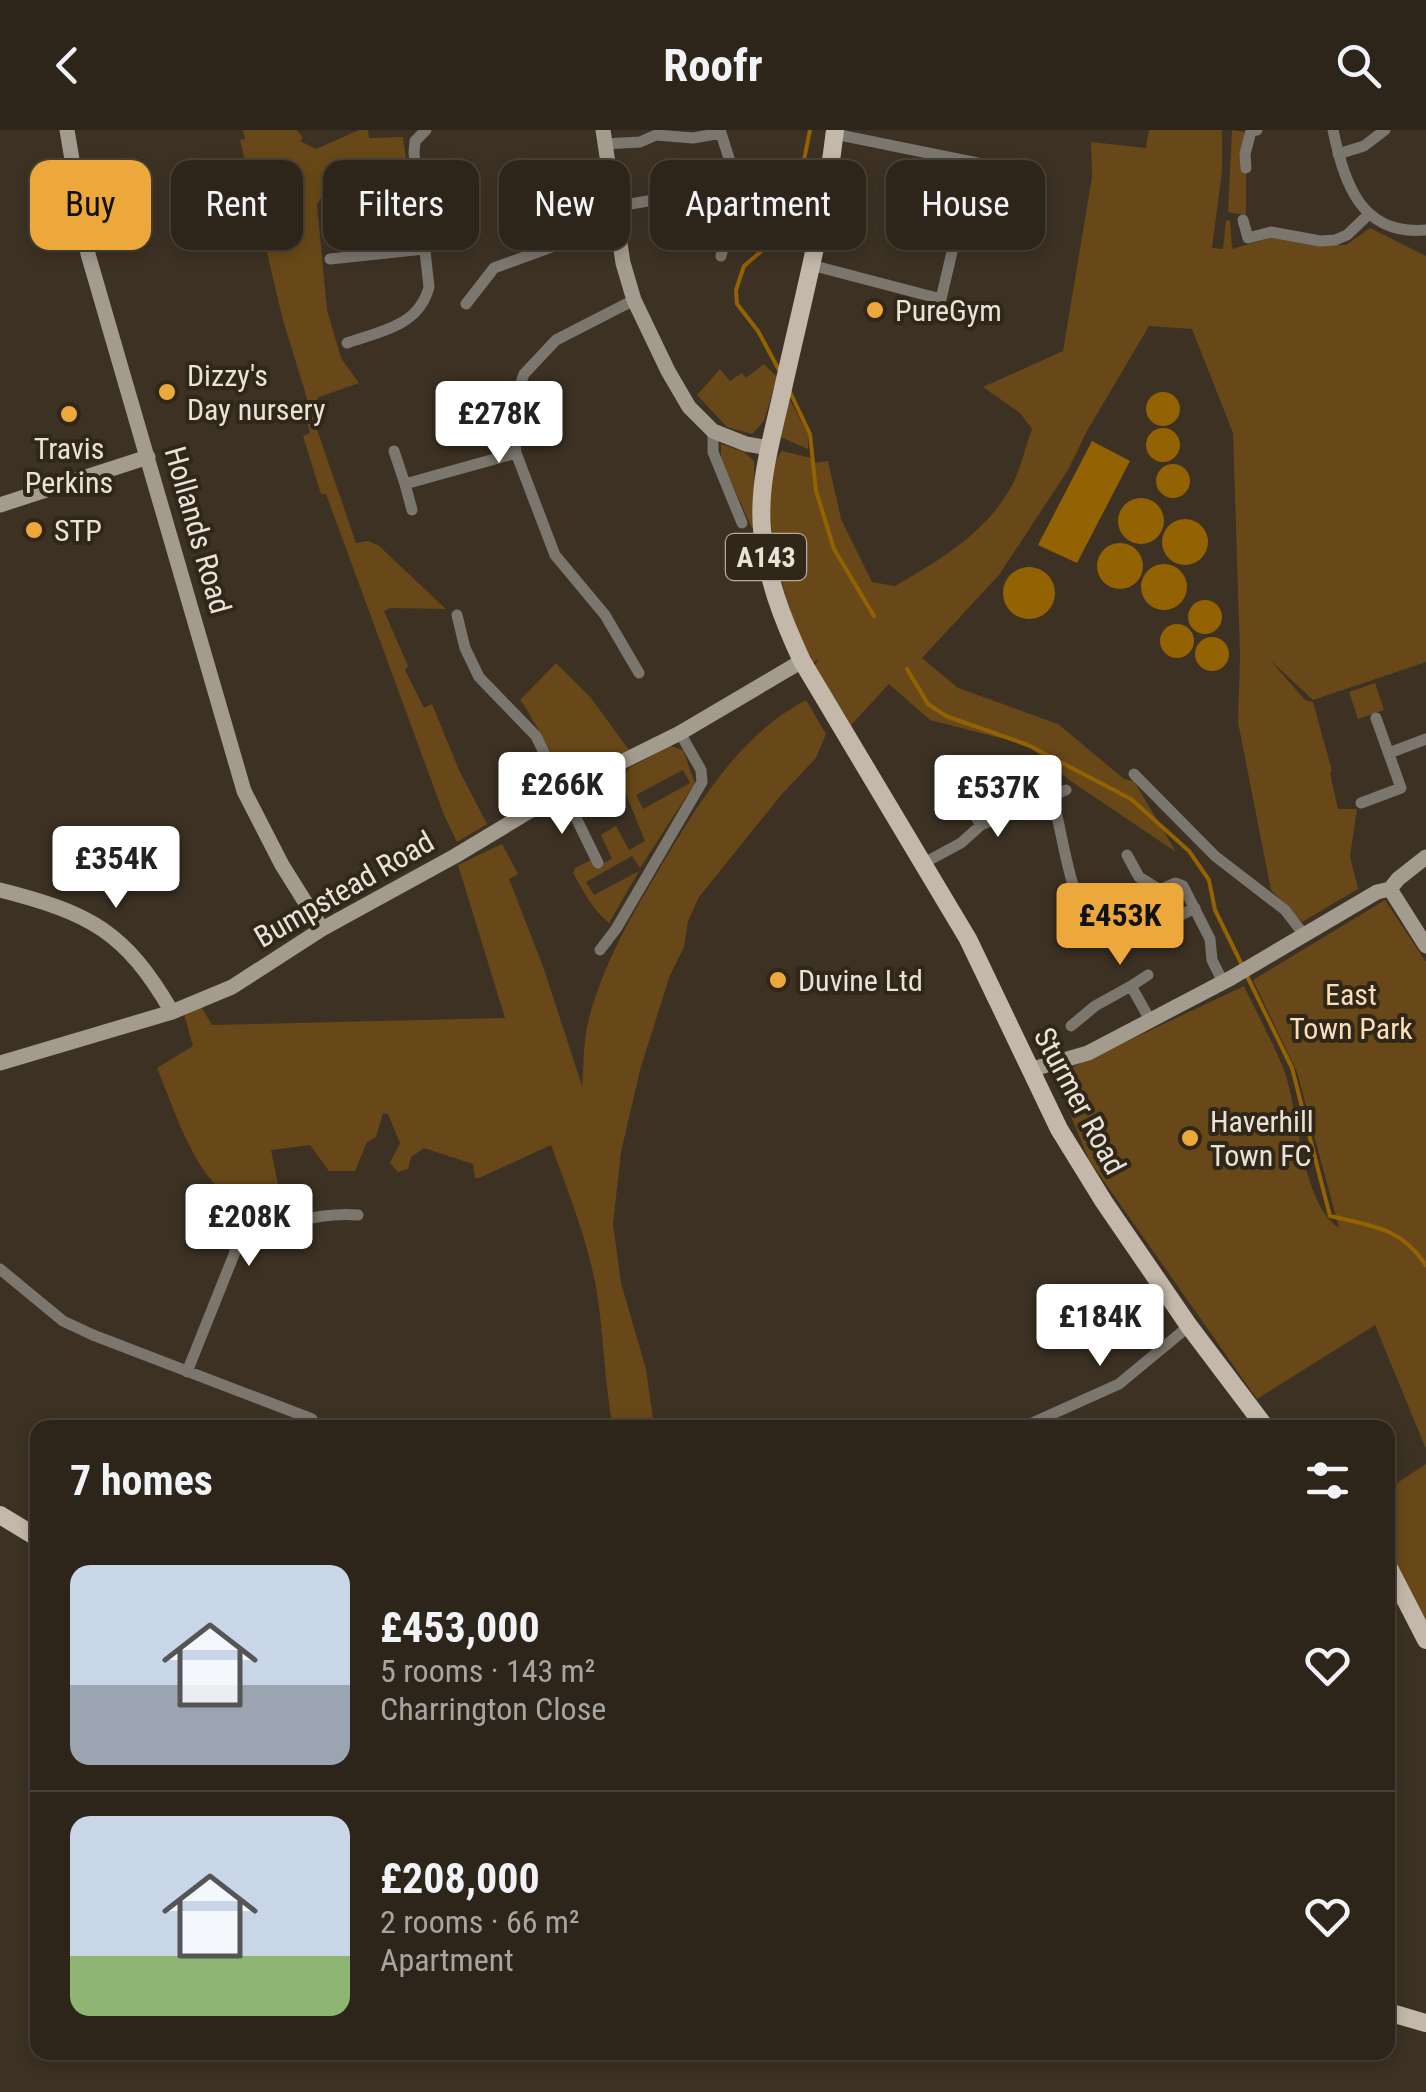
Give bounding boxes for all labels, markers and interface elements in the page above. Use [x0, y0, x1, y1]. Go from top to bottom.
icon: back [40, 38, 95, 93]
icon: search [1331, 38, 1386, 93]
text: Roofr [663, 39, 763, 92]
chip: Buy [30, 160, 151, 250]
chip: Rent [171, 160, 303, 250]
chip: Filters [323, 160, 479, 250]
chip: New [499, 160, 630, 250]
chip: Apartment [650, 160, 866, 250]
chip: House [886, 160, 1045, 250]
place label: PureGym [895, 293, 1002, 328]
marker: PureGym [864, 299, 886, 321]
place label: Dizzy's Day nursery [187, 358, 325, 427]
marker: Dizzy's Day nursery [156, 381, 178, 403]
pin: £278K [429, 381, 569, 466]
text: £278K [458, 394, 540, 432]
marker: Travis Perkins [58, 403, 80, 425]
place label: Travis Perkins [25, 431, 113, 500]
street label: Hollands Road [157, 442, 239, 618]
place label: STP [54, 513, 102, 548]
marker: STP [23, 519, 45, 541]
road number: A143 [726, 534, 806, 580]
pin: £266K [492, 752, 632, 837]
pin: £537K [928, 755, 1068, 840]
text: £266K [521, 765, 603, 803]
text: £537K [957, 768, 1039, 806]
street label: Bumpstead Road [248, 824, 440, 954]
pin: £354K [46, 826, 186, 911]
text: £354K [75, 839, 157, 877]
pin: £453K [1050, 883, 1190, 968]
text: £453K [1079, 896, 1161, 934]
place label: Duvine Ltd [798, 963, 923, 998]
marker: Duvine Ltd [767, 969, 789, 991]
park label: East Town Park [1289, 977, 1413, 1046]
street label: Sturmer Road [1027, 1022, 1133, 1180]
place label: Haverhill Town FC [1210, 1104, 1314, 1173]
marker: Haverhill Town FC [1179, 1127, 1201, 1149]
pin: £208K [179, 1184, 319, 1269]
text: £208K [208, 1197, 290, 1235]
pin: £184K [1030, 1284, 1170, 1369]
text: £184K [1059, 1297, 1141, 1335]
icon: filters [1300, 1453, 1355, 1508]
text: 7 homes [70, 1456, 213, 1505]
text: £453,000 [380, 1603, 540, 1652]
icon: home [150, 1605, 270, 1725]
icon: heart [1300, 1638, 1355, 1693]
text: 5 rooms · 143 m² [380, 1652, 595, 1690]
text: Charrington Close [380, 1690, 606, 1728]
text: £208,000 [380, 1854, 540, 1903]
icon: home [150, 1856, 270, 1976]
icon: heart [1300, 1889, 1355, 1944]
text: 2 rooms · 66 m² [380, 1903, 579, 1941]
text: Apartment [380, 1941, 514, 1979]

